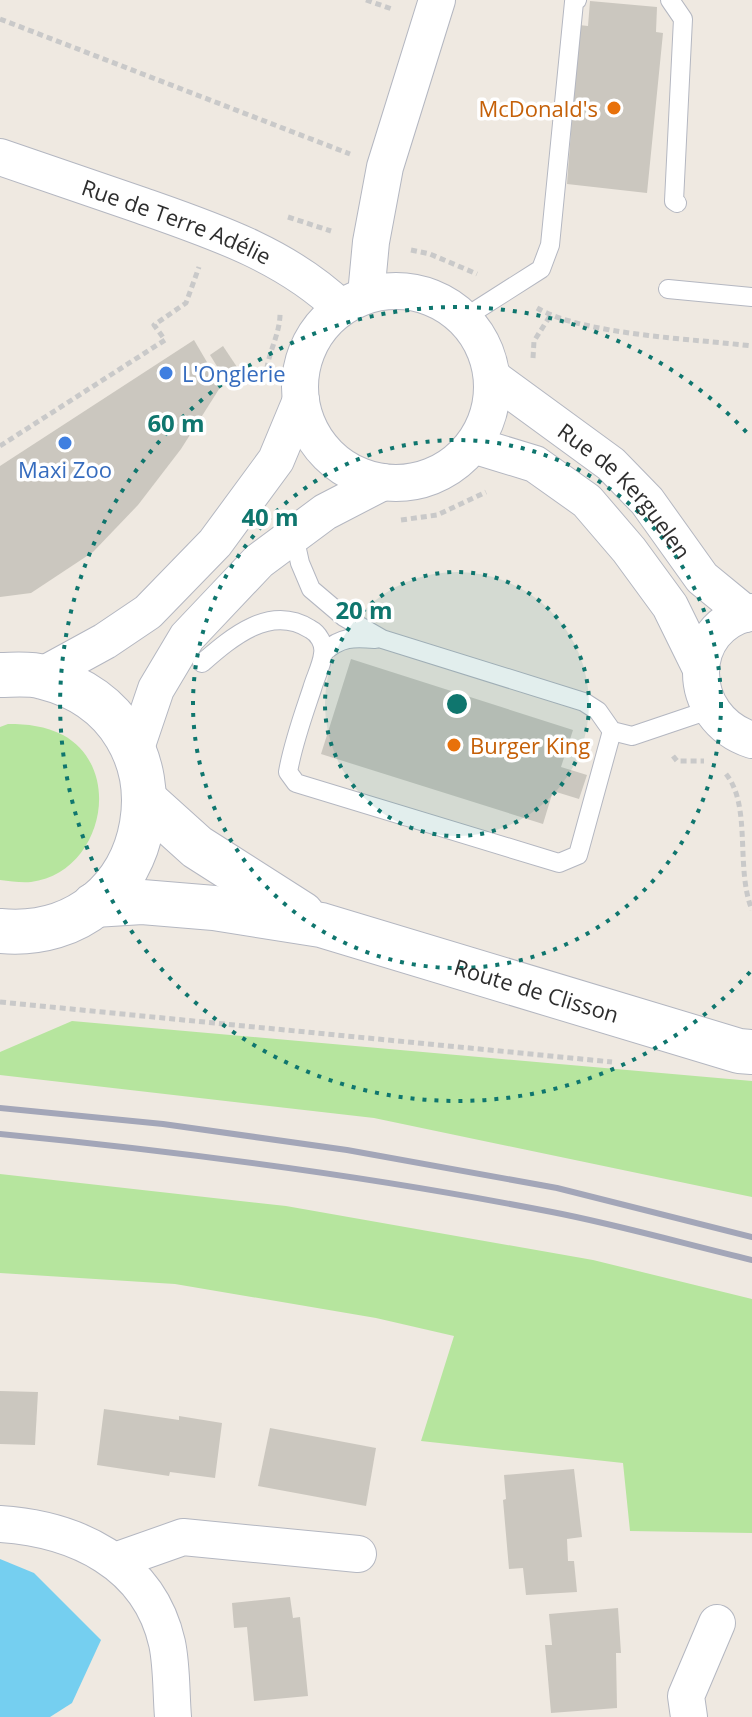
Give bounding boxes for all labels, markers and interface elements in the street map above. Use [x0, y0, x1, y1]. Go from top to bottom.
place label: McDonald's [478, 93, 598, 123]
marker: McDonald's [605, 99, 623, 117]
street label: Rue de Terre Adélie [78, 171, 277, 271]
place label: L'Onglerie [182, 358, 286, 388]
marker: L'Onglerie [157, 364, 175, 382]
text: 60 m [147, 406, 205, 439]
street label: Rue de Kerguelen [552, 415, 698, 565]
marker: Maxi Zoo [56, 434, 74, 452]
place label: Maxi Zoo [18, 454, 112, 484]
text: 40 m [241, 500, 299, 533]
text: 20 m [335, 593, 393, 626]
centre of rings [443, 690, 471, 718]
place label: Burger King [470, 730, 590, 760]
marker: Burger King [445, 736, 463, 754]
street label: Route de Clisson [451, 951, 623, 1029]

